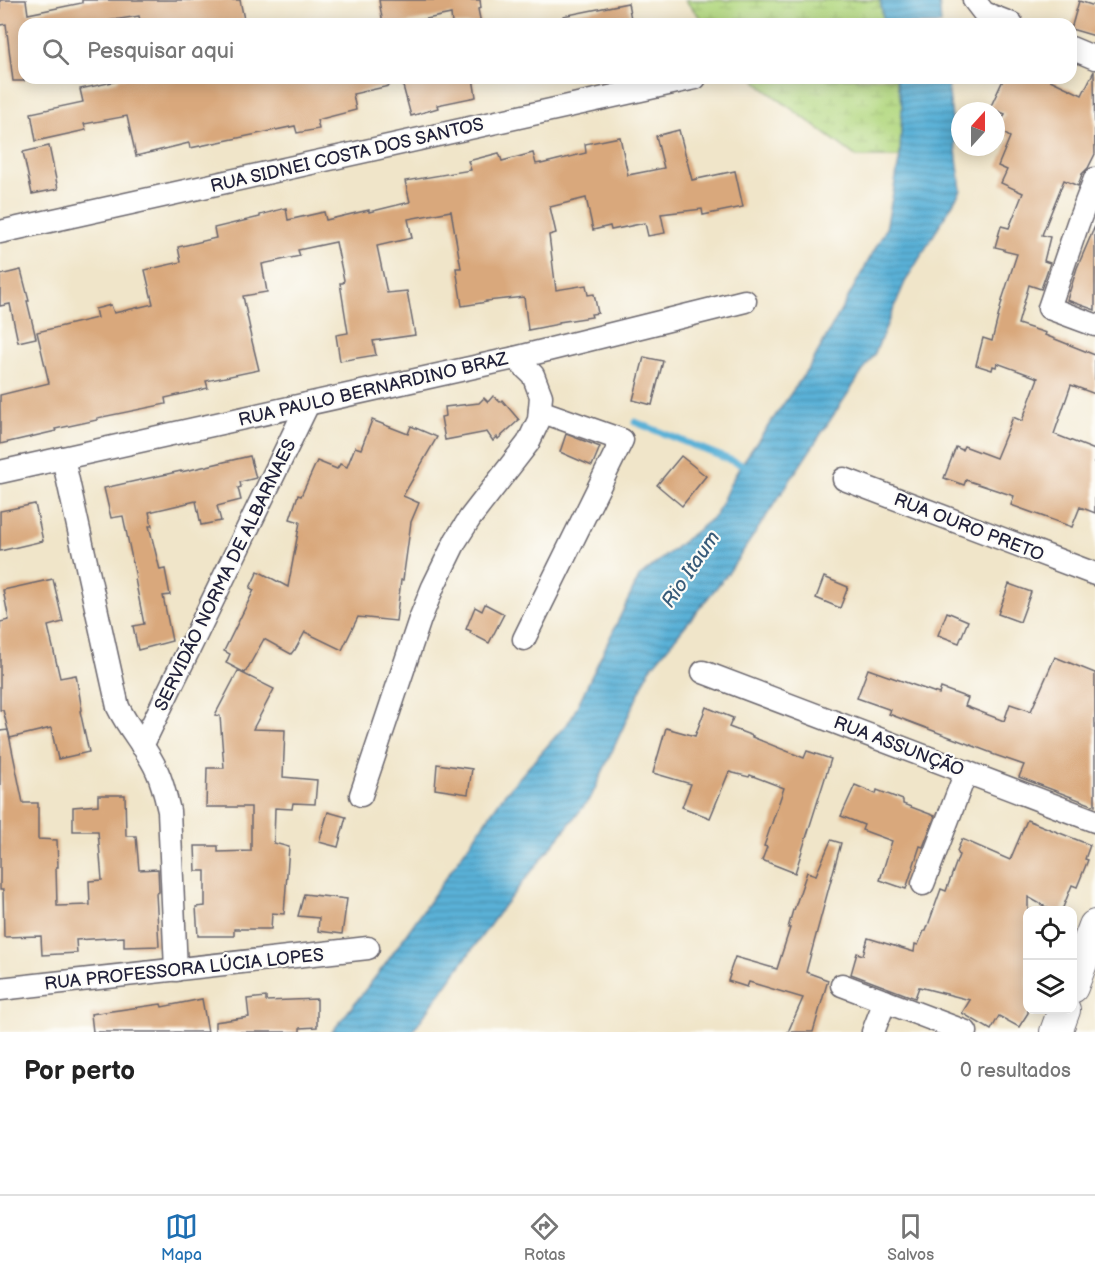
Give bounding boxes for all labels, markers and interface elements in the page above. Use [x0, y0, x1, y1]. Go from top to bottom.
search box [18, 18, 1077, 84]
icon: search [39, 35, 72, 68]
text: Pesquisar aqui [87, 38, 234, 65]
north arrow [951, 102, 1005, 156]
street label: RUA SIDNEI COSTA DOS SANTOS [208, 114, 486, 197]
street label: RUA PAULO BERNARDINO BRAZ [236, 348, 510, 431]
street label: SERVIDÃO NORMA DE ALBARNAES [149, 435, 301, 714]
street label: RUA OURO PRETO [891, 489, 1047, 566]
water label: Rio Itaum [657, 527, 725, 612]
street label: RUA ASSUNÇÃO [831, 711, 967, 781]
map controls [1023, 906, 1077, 1014]
button: locate [1023, 906, 1077, 960]
street label: RUA PROFESSORA LÚCIA LOPES [43, 942, 325, 995]
button: layers [1023, 960, 1077, 1014]
text: Por perto [24, 1056, 135, 1087]
text: 0 resultados [960, 1059, 1071, 1083]
tab: Mapa [161, 1210, 202, 1265]
tab: Rotas [524, 1210, 566, 1265]
tab: Salvos [887, 1210, 934, 1265]

